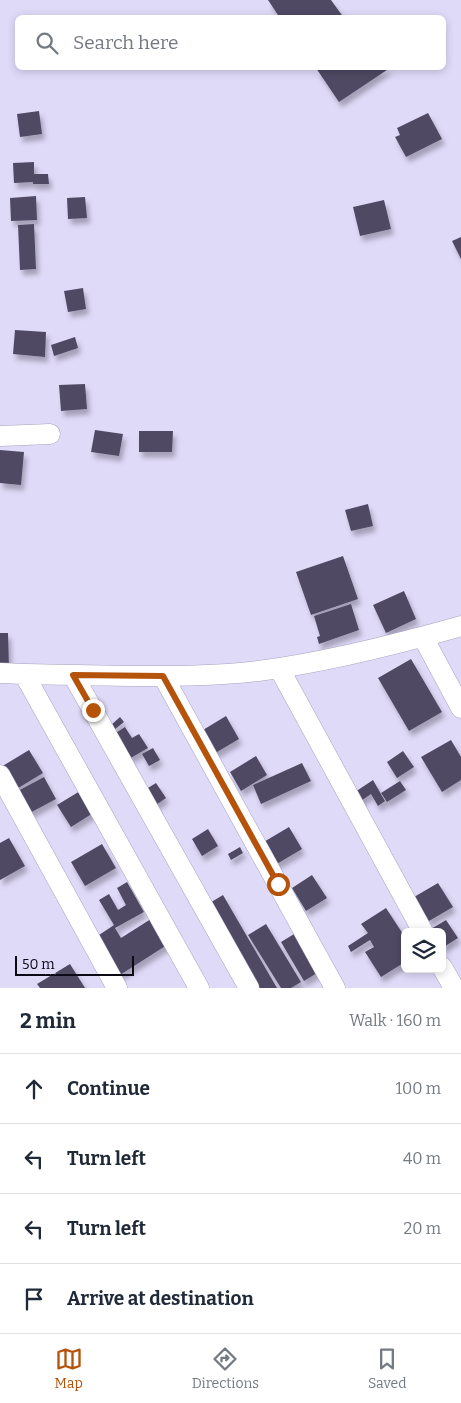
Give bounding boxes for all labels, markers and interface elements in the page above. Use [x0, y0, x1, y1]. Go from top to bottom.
search box [15, 15, 446, 70]
icon: search [33, 29, 61, 57]
text: Search here [73, 31, 178, 54]
route end [82, 699, 105, 722]
route start [267, 873, 290, 896]
map controls [401, 928, 446, 973]
button: layers [401, 928, 446, 973]
scale bar [15, 953, 134, 976]
text: 50 m [22, 956, 55, 973]
text: 2 min [20, 1008, 76, 1034]
text: Walk · 160 m [349, 1011, 441, 1030]
icon: ahead [20, 1075, 48, 1103]
text: Continue [67, 1077, 150, 1100]
text: 100 m [396, 1079, 441, 1098]
icon: left [20, 1145, 48, 1173]
text: Turn left [67, 1147, 146, 1170]
text: 40 m [403, 1149, 441, 1168]
icon: left [20, 1215, 48, 1243]
text: Turn left [67, 1217, 146, 1240]
text: 20 m [404, 1219, 441, 1238]
icon: arrive [20, 1285, 48, 1313]
text: Arrive at destination [67, 1287, 254, 1310]
tab: Map [54, 1345, 83, 1392]
tab: Directions [192, 1345, 259, 1392]
tab: Saved [368, 1345, 407, 1392]

